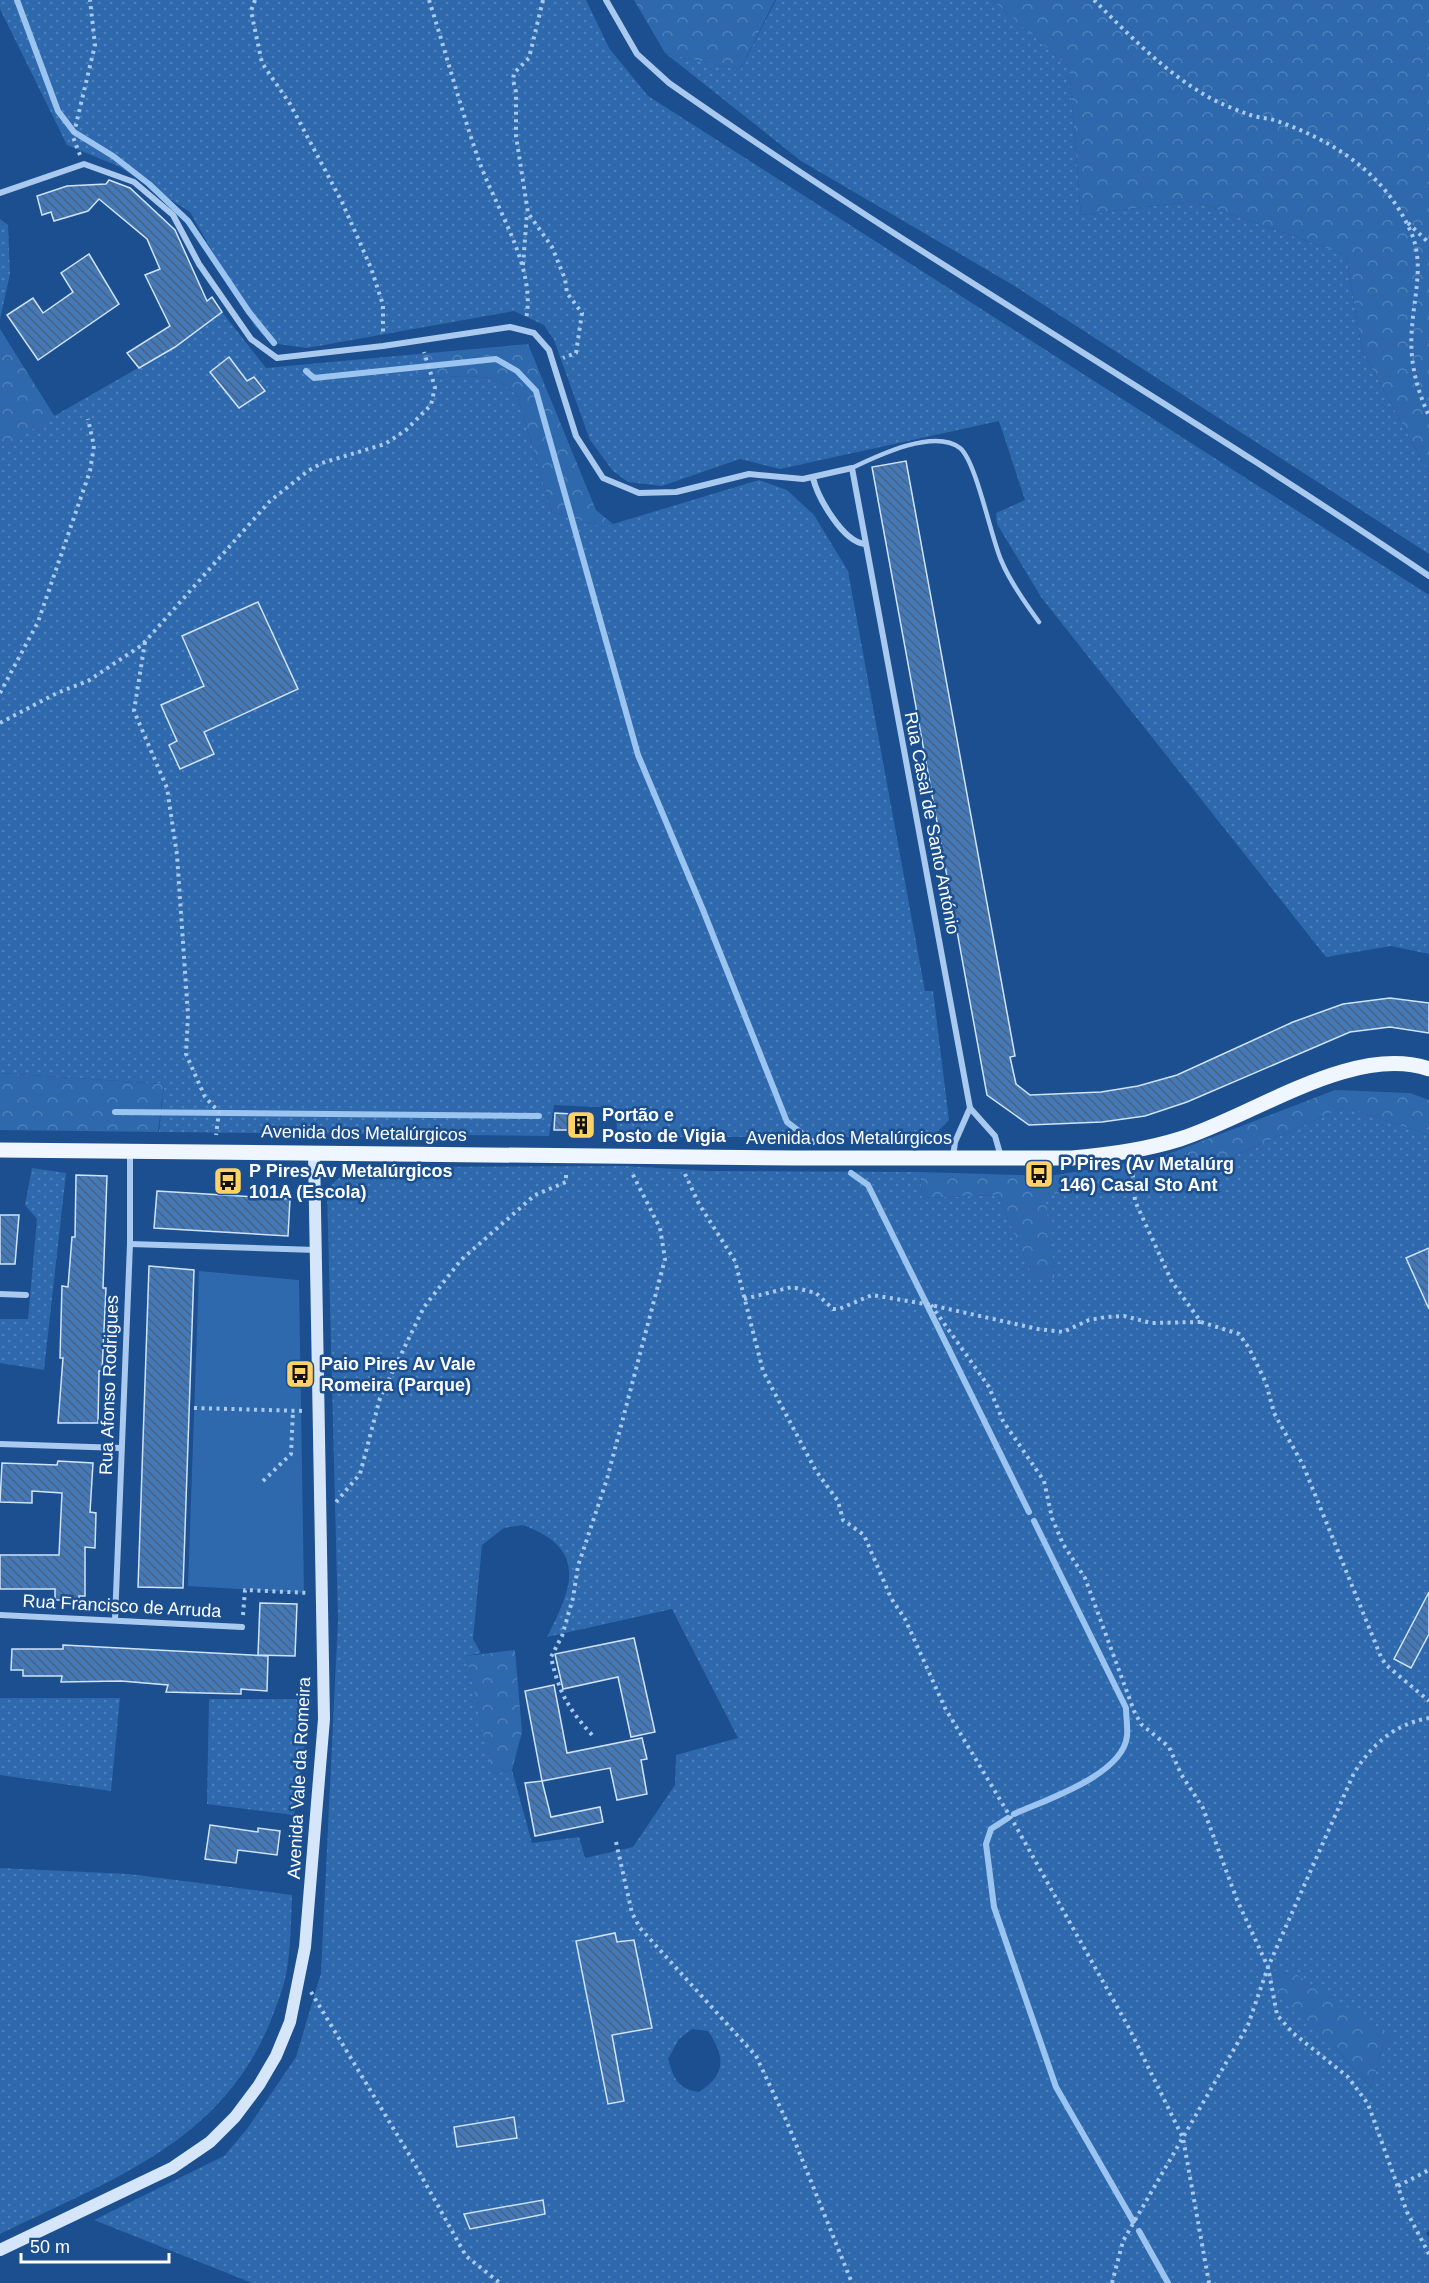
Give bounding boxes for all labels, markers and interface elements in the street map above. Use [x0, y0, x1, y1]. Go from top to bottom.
street label: Rua Casal de Santo António [901, 710, 963, 936]
place label: Portão e Posto de Vigia [602, 1105, 727, 1146]
building icon: Portão e Posto de Vigia [565, 1109, 597, 1141]
street label: Avenida dos Metalúrgicos [261, 1121, 467, 1145]
street label: Avenida dos Metalúrgicos [746, 1128, 952, 1148]
place label: P Pires (Av Metalúrg 146) Casal Sto Ant [1060, 1154, 1234, 1195]
bus stop icon: P Pires (Av Metalúrg 146) Casal Sto Ant [1023, 1158, 1055, 1190]
place label: P Pires Av Metalúrgicos 101A (Escola) [249, 1161, 452, 1202]
bus stop icon: P Pires Av Metalúrgicos 101A (Escola) [212, 1165, 244, 1197]
street label: Rua Afonso Rodrigues [96, 1295, 122, 1475]
place label: Paio Pires Av Vale Romeira (Parque) [321, 1354, 476, 1395]
bus stop icon: Paio Pires Av Vale Romeira (Parque) [284, 1358, 316, 1390]
street label: Rua Francisco de Arruda [22, 1591, 223, 1621]
street label: Avenida Vale da Romeira [284, 1675, 314, 1880]
scale bar [21, 2226, 170, 2264]
text: 50 m [30, 2237, 70, 2257]

